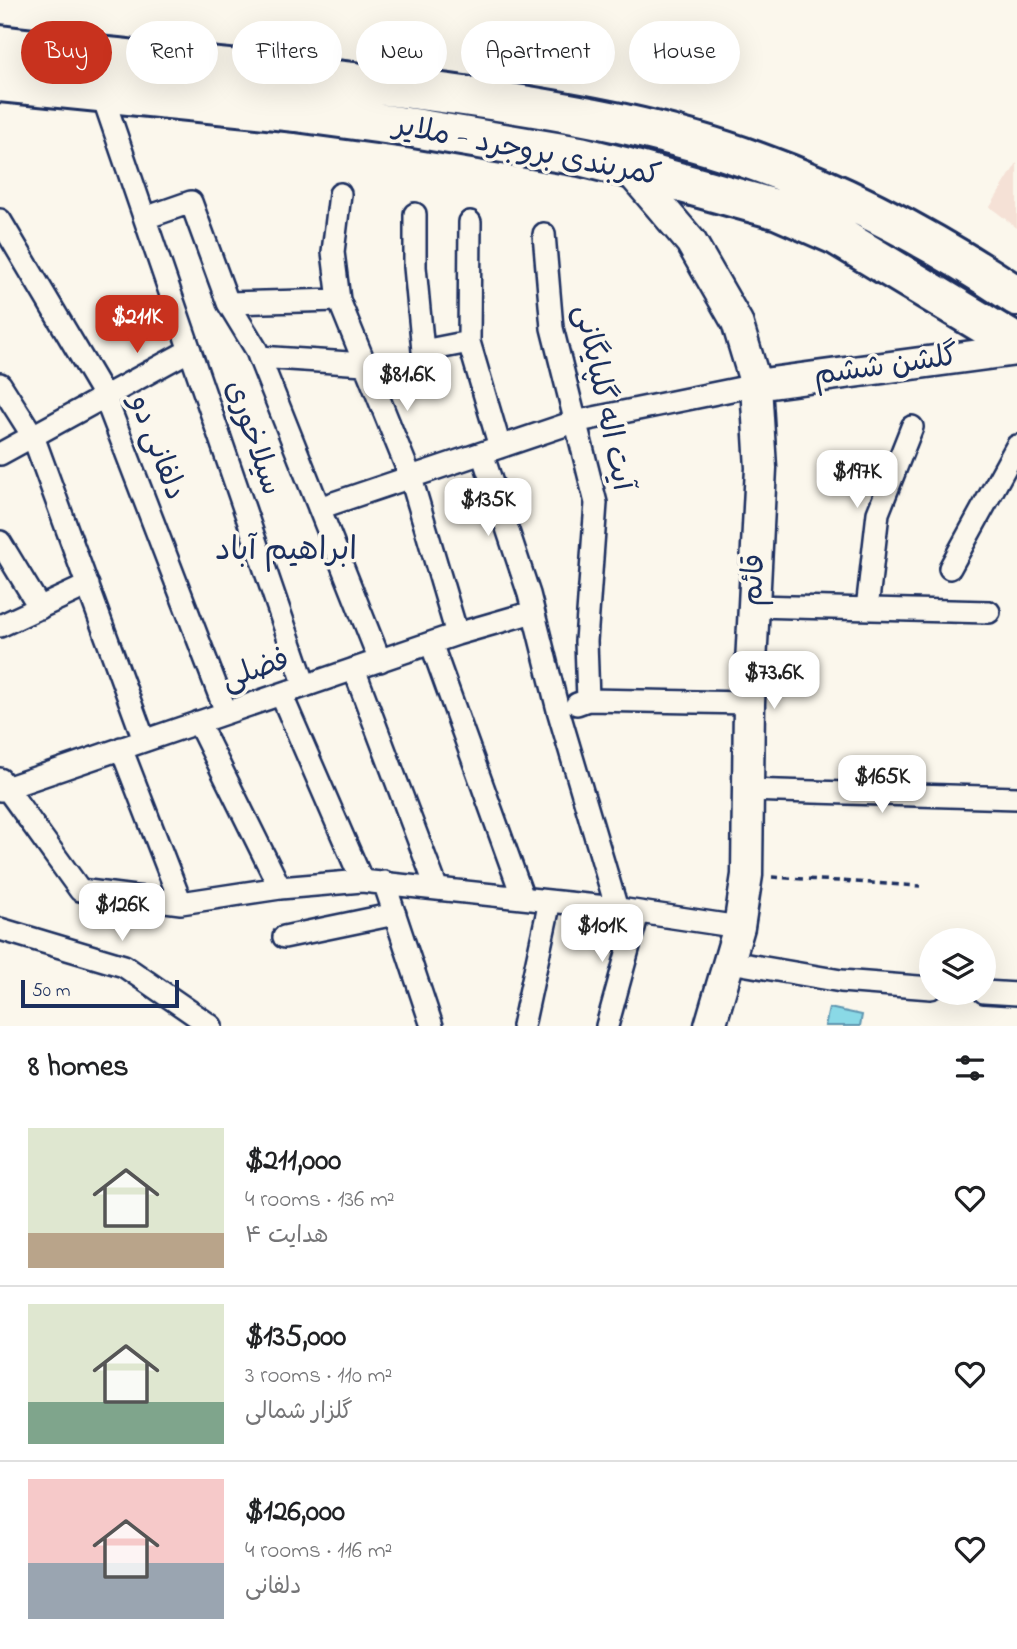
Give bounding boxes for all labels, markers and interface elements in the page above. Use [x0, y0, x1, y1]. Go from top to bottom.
chip: Buy [21, 21, 112, 84]
chip: Rent [126, 21, 218, 84]
chip: Filters [232, 21, 342, 84]
chip: New [356, 21, 447, 84]
chip: Apartment [461, 21, 615, 84]
chip: House [629, 21, 740, 84]
street label: کمربندی بروجرد - ملایر [387, 104, 664, 200]
pin: $211K [88, 296, 186, 355]
text: $211K [111, 301, 163, 334]
street label: آیت اله گلپایگانی [561, 301, 643, 497]
street label: گلشن ششم [811, 335, 961, 399]
pin: $81.6K [350, 354, 464, 413]
text: $81.6K [379, 359, 435, 392]
street label: سیلاخوری [212, 375, 292, 501]
street label: دلفانی دو [115, 387, 196, 507]
pin: $197K [808, 450, 906, 510]
text: $197K [833, 456, 881, 489]
pin: $135K [439, 478, 537, 538]
text: $135K [460, 484, 516, 517]
district label: ابراهیم آباد [215, 528, 357, 575]
street label: قائم [732, 553, 778, 607]
street label: فضلی [216, 639, 296, 703]
pin: $73.6K [717, 652, 831, 711]
text: $73.6K [745, 657, 803, 690]
pin: $165K [833, 756, 931, 815]
text: $165K [854, 761, 910, 794]
pin: $126K [73, 884, 171, 943]
text: $126K [95, 889, 149, 922]
pin: $101K [553, 904, 651, 964]
text: $101K [577, 910, 627, 943]
map controls [919, 928, 996, 1005]
button: layers [919, 928, 996, 1005]
scale bar [21, 977, 178, 1009]
text: 50 m [32, 978, 71, 1005]
text: 8 homes [28, 1046, 129, 1090]
icon: filters [951, 1049, 989, 1087]
text: $211,000 [245, 1140, 341, 1184]
icon: home [84, 1156, 168, 1240]
icon: heart [951, 1179, 989, 1217]
text: 4 rooms · 136 m² [245, 1184, 395, 1217]
text: هدایت ۴ [245, 1220, 329, 1253]
text: $135,000 [245, 1316, 346, 1360]
icon: home [84, 1332, 168, 1416]
icon: heart [951, 1355, 989, 1393]
text: 3 rooms · 110 m² [245, 1360, 392, 1393]
text: گلزار شمالی [245, 1396, 353, 1429]
text: $126,000 [245, 1491, 345, 1535]
icon: home [84, 1507, 168, 1591]
icon: heart [951, 1530, 989, 1568]
text: 4 rooms · 116 m² [245, 1535, 392, 1568]
text: دلفانی [245, 1571, 301, 1604]

